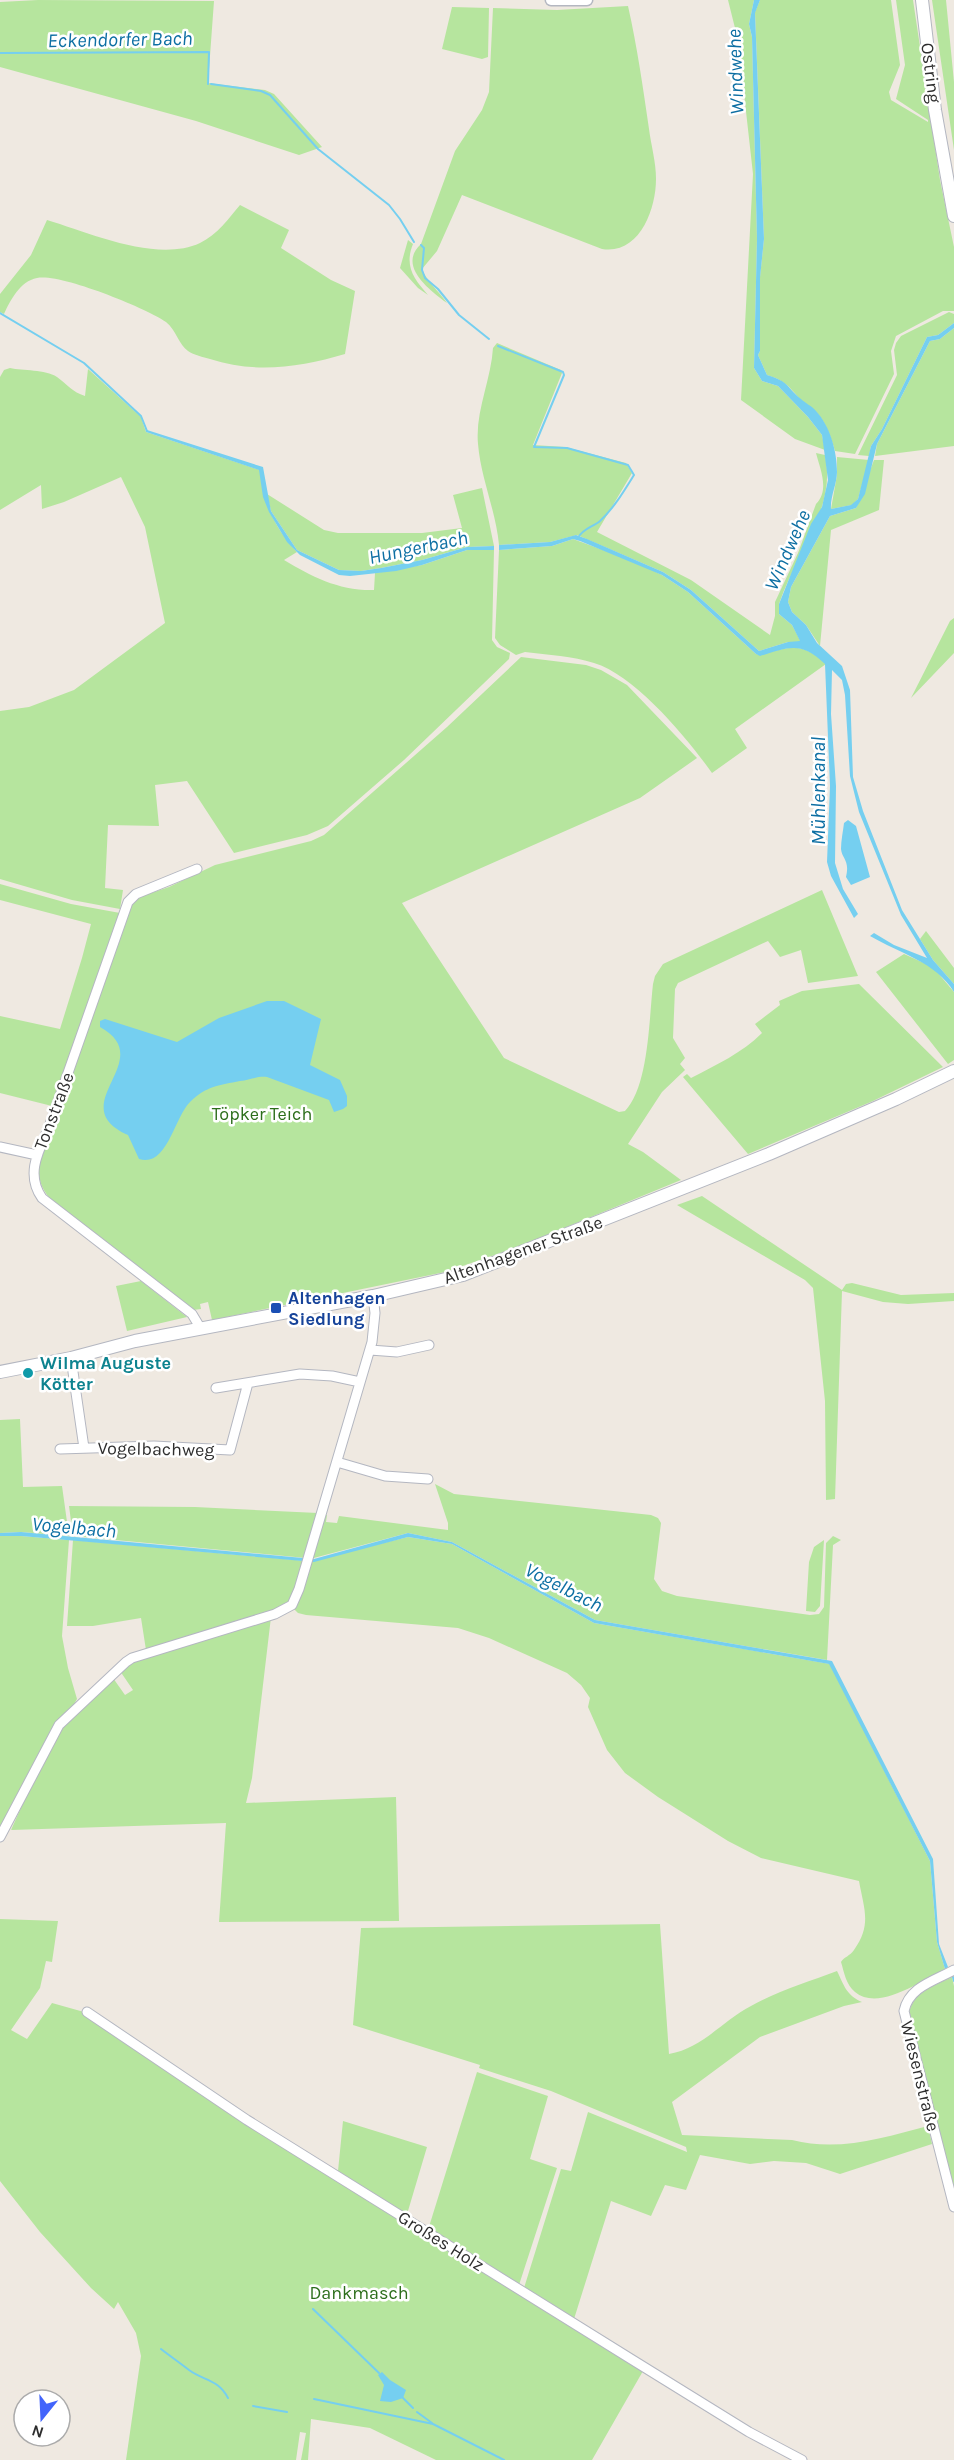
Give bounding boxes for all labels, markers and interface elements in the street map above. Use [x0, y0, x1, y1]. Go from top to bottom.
water label: Eckendorfer Bach [47, 27, 193, 52]
water label: Windwehe [723, 29, 748, 115]
street label: Ostring [916, 42, 946, 104]
water label: Windwehe [760, 506, 815, 594]
water label: Hungerbach [366, 526, 470, 569]
water label: Mühlenkanal [807, 737, 830, 845]
street label: Tonstraße [29, 1069, 79, 1153]
park label: Töpker Teich [212, 1103, 312, 1125]
street label: Altenhagener Straße [440, 1211, 606, 1289]
place label: Altenhagen Siedlung [288, 1287, 386, 1330]
marker: Altenhagen Siedlung [269, 1301, 283, 1315]
place label: Wilma Auguste Kötter [40, 1352, 171, 1395]
marker: Wilma Auguste Kötter [21, 1366, 35, 1380]
street label: Vogelbachweg [97, 1437, 215, 1461]
water label: Vogelbach [31, 1512, 117, 1543]
water label: Vogelbach [521, 1558, 607, 1617]
street label: Wiesenstraße [896, 2018, 944, 2134]
street label: Großes Holz [394, 2206, 488, 2276]
park label: Dankmasch [309, 2282, 409, 2304]
north arrow [12, 2388, 72, 2448]
text: N [29, 2421, 46, 2443]

